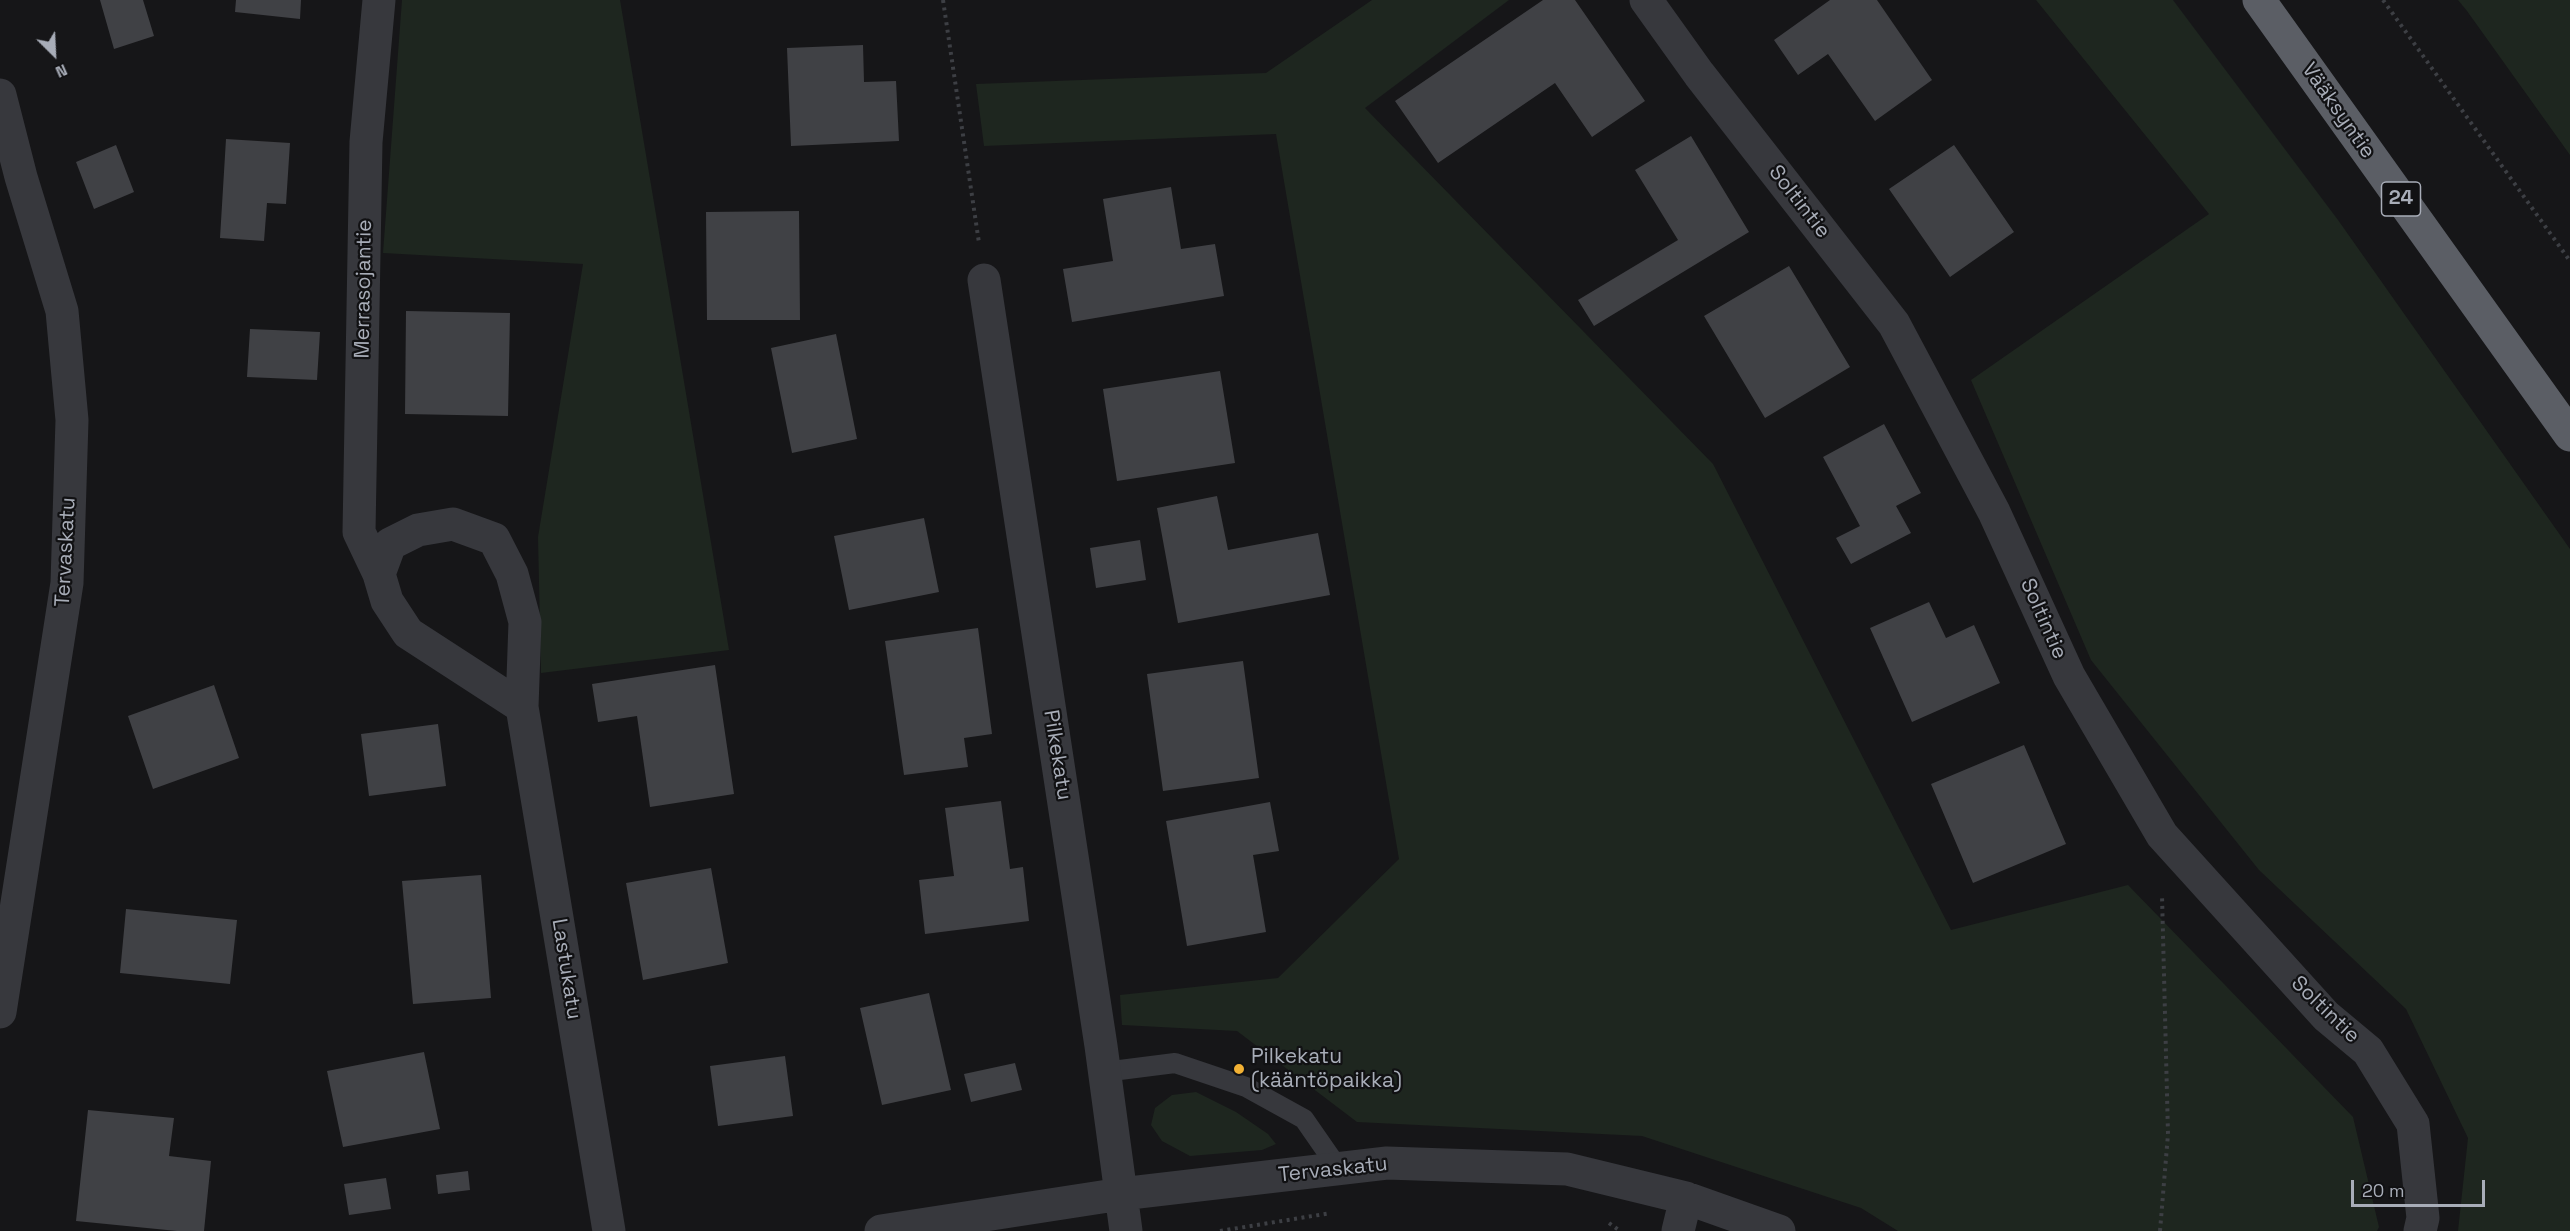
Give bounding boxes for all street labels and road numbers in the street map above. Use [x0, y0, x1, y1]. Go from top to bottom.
street label: Vääksyntie [2296, 58, 2380, 164]
street label: Soltintie [1763, 161, 1835, 243]
road number: 24 [2382, 182, 2420, 216]
street label: Merrasojantie [350, 219, 378, 359]
street label: Tervaskatu [51, 497, 81, 607]
street label: Soltintie [2014, 575, 2072, 663]
street label: Pilkekatu [1037, 708, 1077, 802]
street label: Lastukatu [546, 917, 586, 1021]
street label: Soltintie [2285, 971, 2365, 1049]
street label: Tervaskatu [1277, 1152, 1389, 1188]

